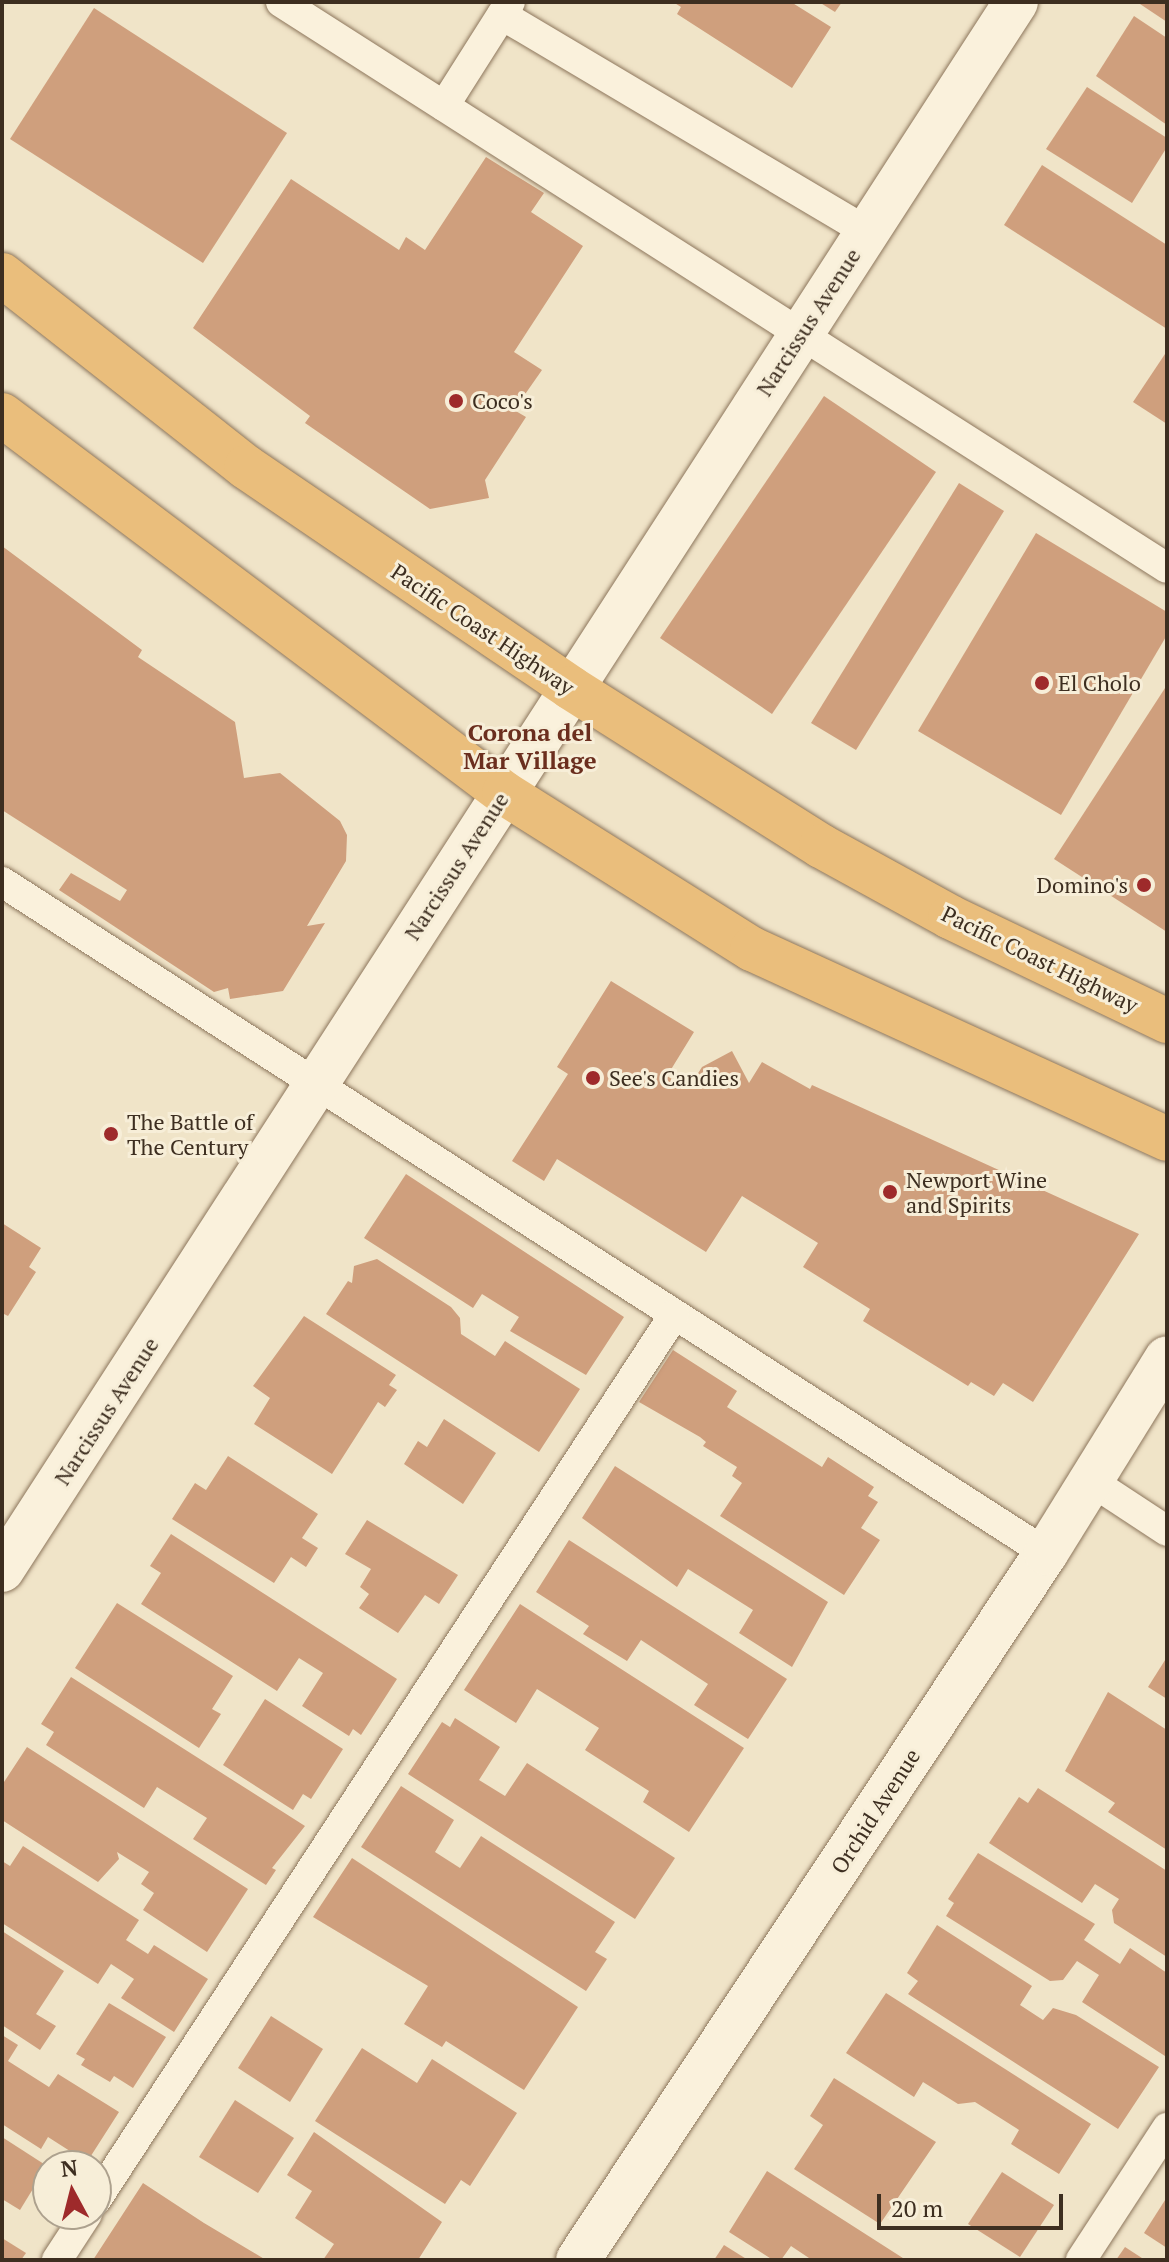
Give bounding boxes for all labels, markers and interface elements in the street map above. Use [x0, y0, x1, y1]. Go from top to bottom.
street label: Narcissus Avenue [750, 243, 866, 401]
place label: Coco's [472, 388, 533, 414]
marker: Coco's [447, 392, 465, 410]
street label: Pacific Coast Highway [386, 558, 580, 700]
place label: El Cholo [1058, 670, 1141, 696]
marker: El Cholo [1033, 674, 1051, 692]
district label: Corona del Mar Village [463, 719, 597, 775]
street label: Narcissus Avenue [398, 787, 514, 945]
place label: Domino's [1037, 872, 1128, 898]
marker: Domino's [1135, 876, 1153, 894]
street label: Pacific Coast Highway [938, 900, 1142, 1018]
place label: See's Candies [609, 1065, 739, 1091]
marker: See's Candies [584, 1069, 602, 1087]
place label: The Battle of The Century [127, 1108, 254, 1160]
marker: The Battle of The Century [102, 1125, 120, 1143]
place label: Newport Wine and Spirits [906, 1166, 1047, 1218]
marker: Newport Wine and Spirits [881, 1183, 899, 1201]
street label: Narcissus Avenue [48, 1332, 164, 1490]
street label: Orchid Avenue [825, 1743, 925, 1879]
north arrow [32, 2150, 112, 2230]
text: N [59, 2152, 79, 2183]
scale bar [881, 2178, 1067, 2228]
text: 20 m [891, 2192, 943, 2224]

